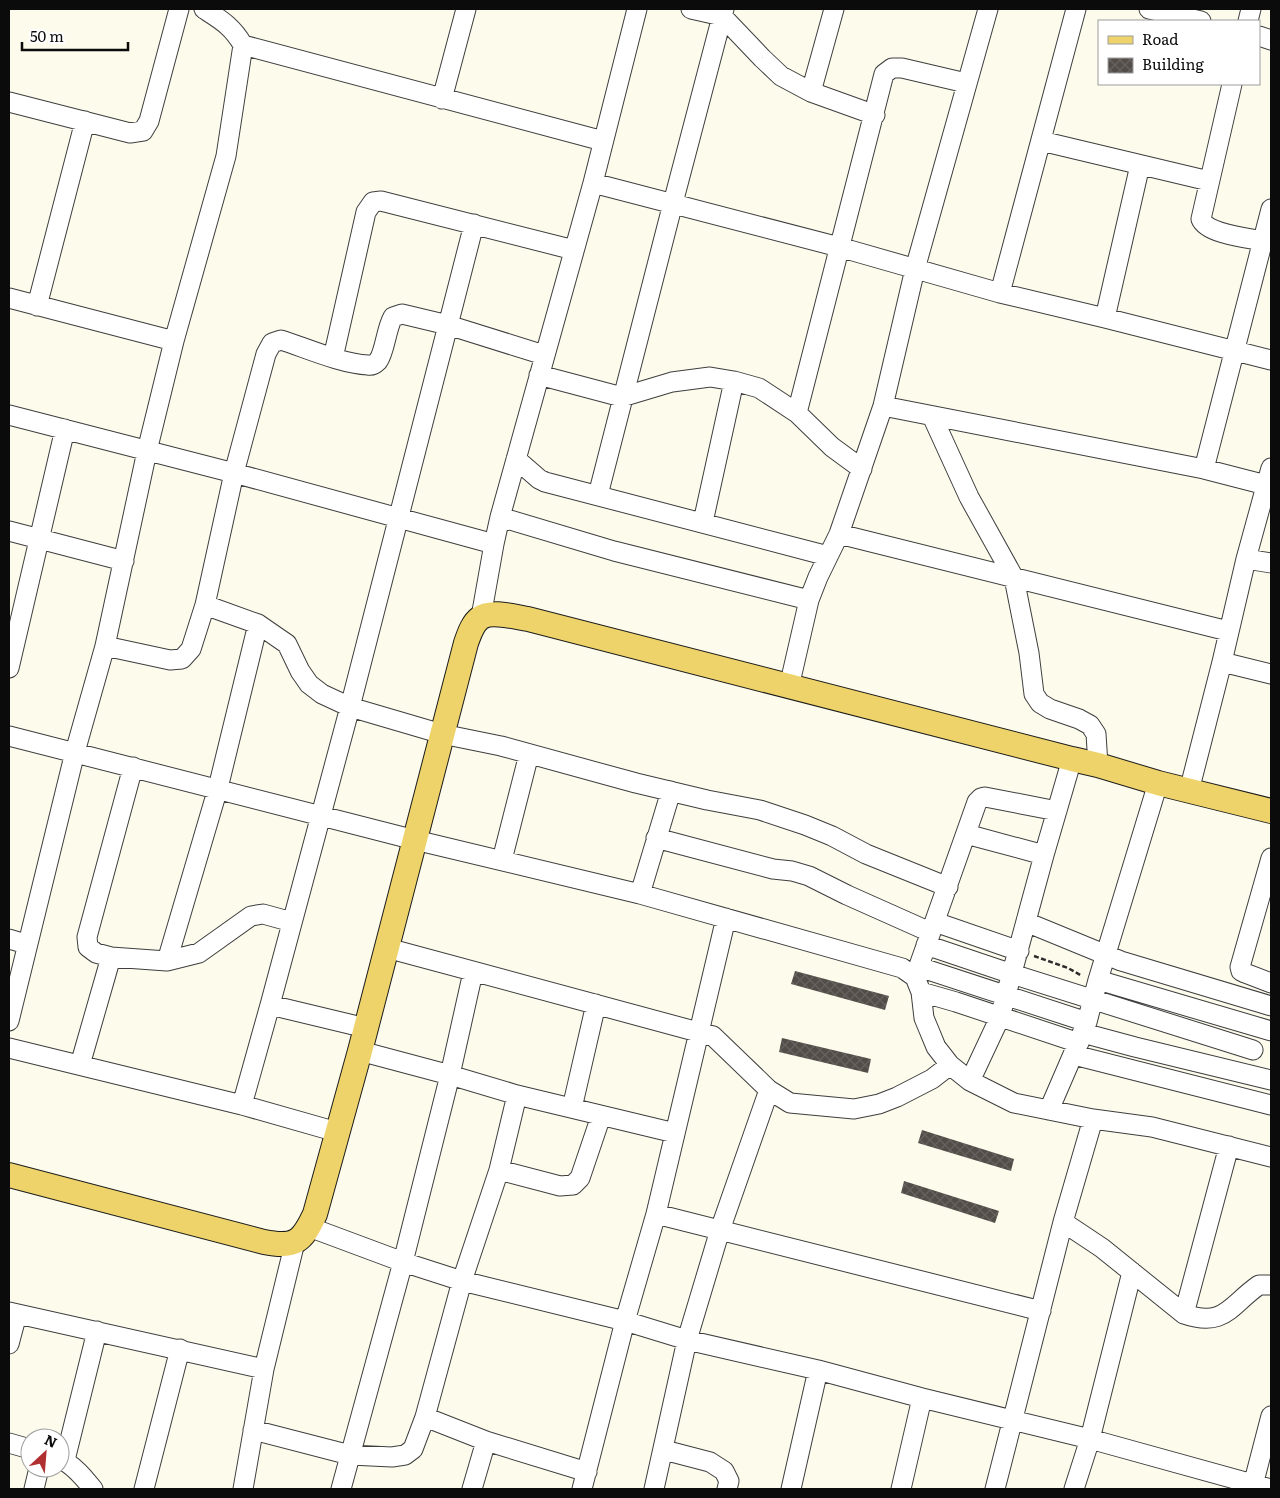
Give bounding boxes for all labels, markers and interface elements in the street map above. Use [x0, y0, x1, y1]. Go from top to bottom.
scale bar [22, 20, 129, 52]
legend [1098, 20, 1260, 85]
text: 50 m [30, 24, 64, 47]
text: Road [1142, 27, 1178, 50]
text: Building [1142, 52, 1204, 75]
north arrow [20, 1428, 70, 1478]
text: N [41, 1429, 61, 1452]

